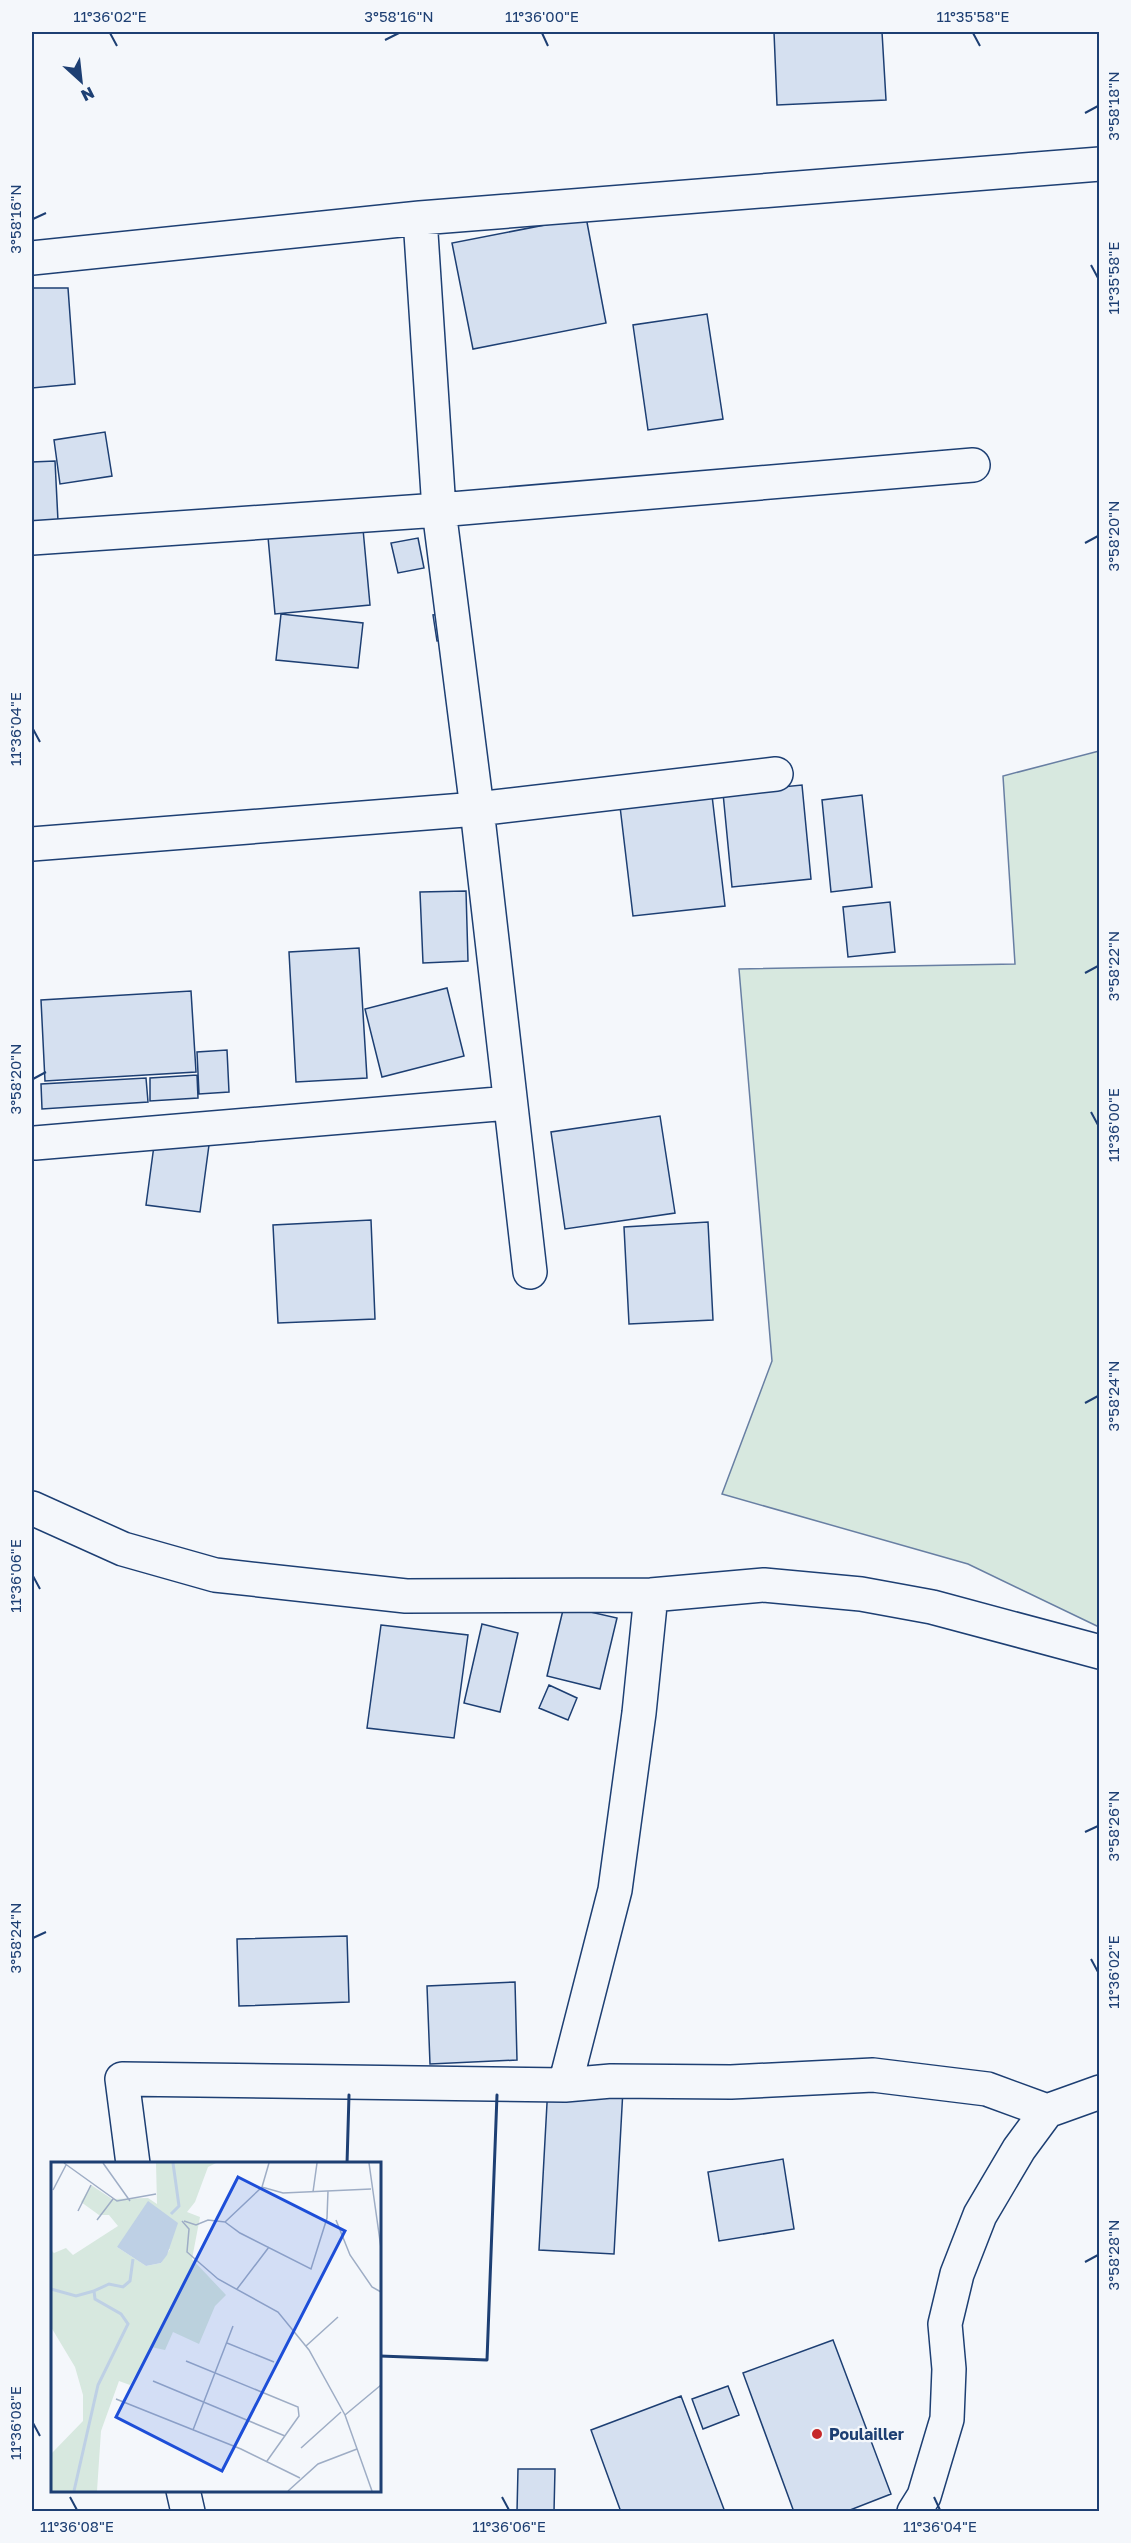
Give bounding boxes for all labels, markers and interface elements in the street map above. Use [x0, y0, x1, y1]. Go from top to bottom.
text: 11°36'02"E [73, 7, 147, 25]
text: 3°58'16"N [364, 7, 434, 25]
text: 11°36'00"E [505, 7, 579, 25]
text: 11°35'58"E [937, 7, 1009, 25]
north arrow [51, 51, 111, 111]
text: 3°58'18"N [1104, 71, 1122, 141]
text: N [78, 83, 98, 106]
text: 3°58'16"N [6, 184, 24, 254]
text: 11°35'58"E [1104, 242, 1122, 314]
text: 3°58'20"N [1104, 500, 1122, 572]
text: 11°36'04"E [6, 692, 24, 766]
text: 3°58'22"N [1104, 931, 1122, 1001]
text: 3°58'20"N [6, 1043, 24, 1115]
text: 11°36'00"E [1104, 1088, 1122, 1162]
text: 3°58'24"N [1104, 1361, 1122, 1431]
text: 11°36'06"E [6, 1539, 24, 1613]
text: 3°58'26"N [1104, 1791, 1122, 1861]
text: 3°58'24"N [6, 1903, 24, 1973]
text: 11°36'02"E [1104, 1935, 1122, 2009]
inset map [51, 2162, 381, 2492]
text: 3°58'28"N [1104, 2220, 1122, 2290]
text: 11°36'08"E [6, 2386, 24, 2460]
place label: Poulailler [829, 2424, 904, 2444]
marker: Poulailler [810, 2427, 824, 2441]
text: 11°36'08"E [40, 2517, 114, 2535]
text: 11°36'06"E [472, 2517, 546, 2535]
text: 11°36'04"E [903, 2517, 977, 2535]

